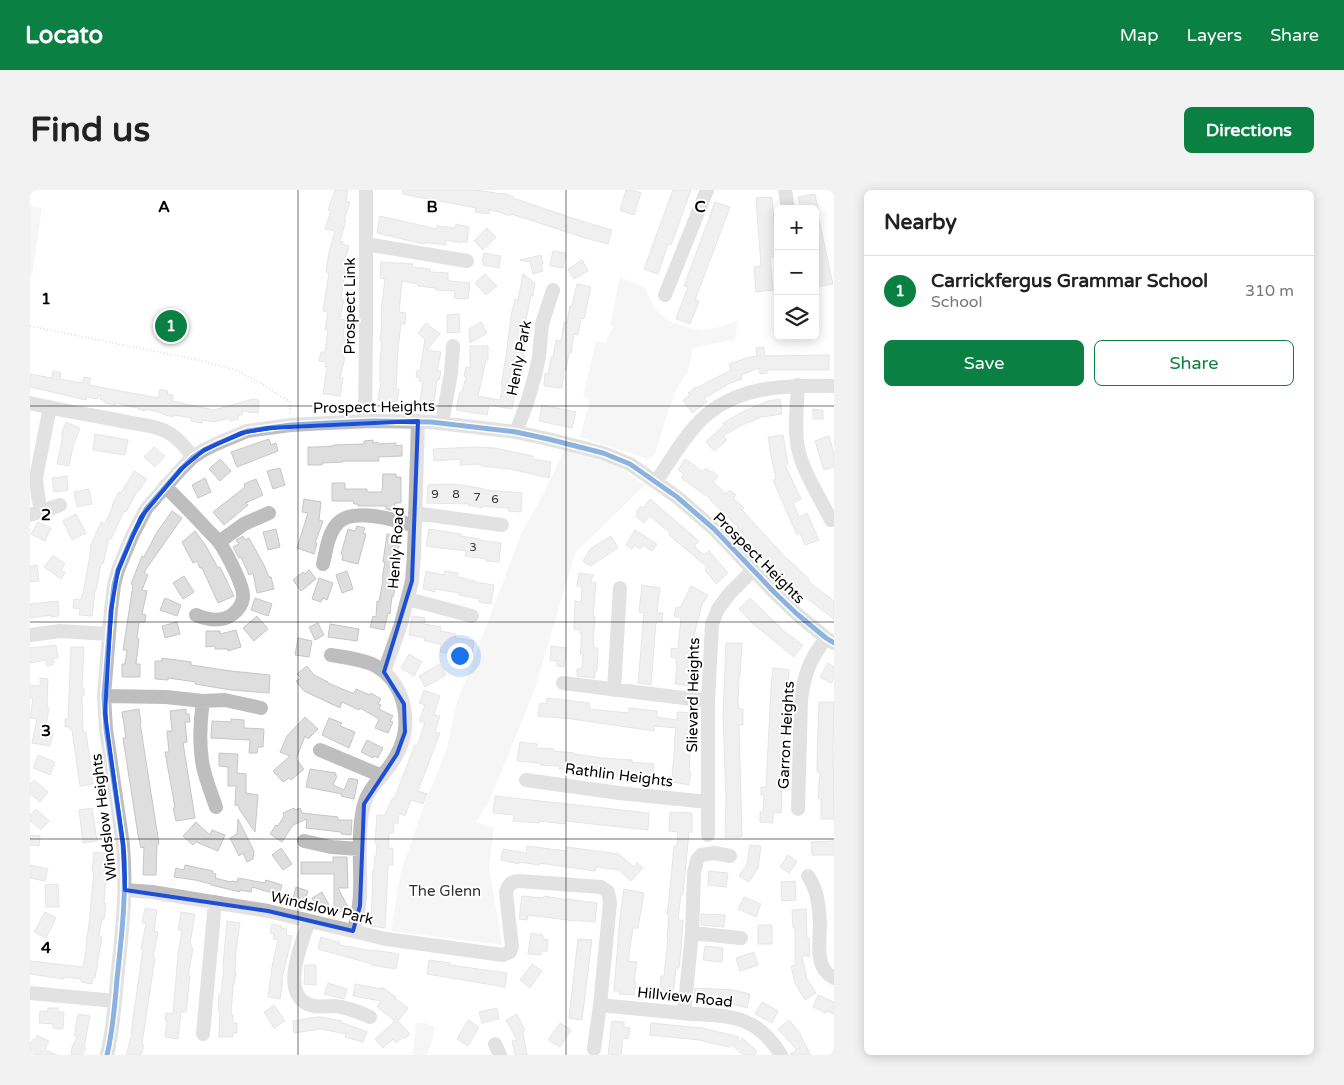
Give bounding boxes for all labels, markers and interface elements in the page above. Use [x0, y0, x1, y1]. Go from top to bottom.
text: Locato [25, 21, 103, 50]
text: Map [1120, 24, 1159, 46]
text: Layers [1187, 24, 1242, 46]
text: Share [1270, 24, 1319, 46]
button: Directions [1184, 107, 1314, 153]
text: Find us [30, 109, 150, 151]
text: A [158, 197, 170, 217]
text: B [426, 197, 438, 217]
text: C [694, 197, 706, 217]
map controls [774, 205, 819, 340]
button: + [774, 205, 819, 250]
text: Nearby [884, 210, 957, 235]
button: − [774, 250, 819, 295]
street label: Prospect Link [341, 257, 359, 355]
text: Carrickfergus Grammar School [931, 270, 1208, 292]
text: 1 [895, 281, 905, 301]
text: 310 m [1245, 281, 1294, 301]
text: 1 [41, 289, 51, 309]
text: School [931, 292, 983, 312]
button: layers [774, 295, 819, 340]
pin: 1 [155, 307, 187, 345]
street label: Henly Park [503, 319, 535, 397]
button: Save [884, 340, 1084, 386]
button: Share [1094, 340, 1294, 386]
street label: Prospect Heights [313, 397, 435, 417]
house number: 9 [431, 487, 439, 501]
house number: 8 [452, 487, 460, 501]
house number: 7 [473, 490, 481, 504]
house number: 6 [491, 492, 499, 506]
text: 2 [41, 505, 51, 525]
street label: Henly Road [384, 506, 408, 590]
street label: Prospect Heights [709, 508, 809, 608]
house number: 3 [469, 540, 477, 554]
street label: Slievard Heights [683, 637, 703, 753]
your location [447, 643, 473, 669]
street label: Garron Heights [774, 681, 798, 789]
text: 3 [41, 721, 51, 741]
street label: Windslow Heights [87, 752, 121, 882]
street label: Rathlin Heights [564, 759, 674, 791]
park label: The Glenn [409, 882, 481, 900]
street label: Windslow Park [269, 887, 375, 929]
text: 4 [41, 938, 51, 958]
street label: Hillview Road [636, 983, 734, 1011]

